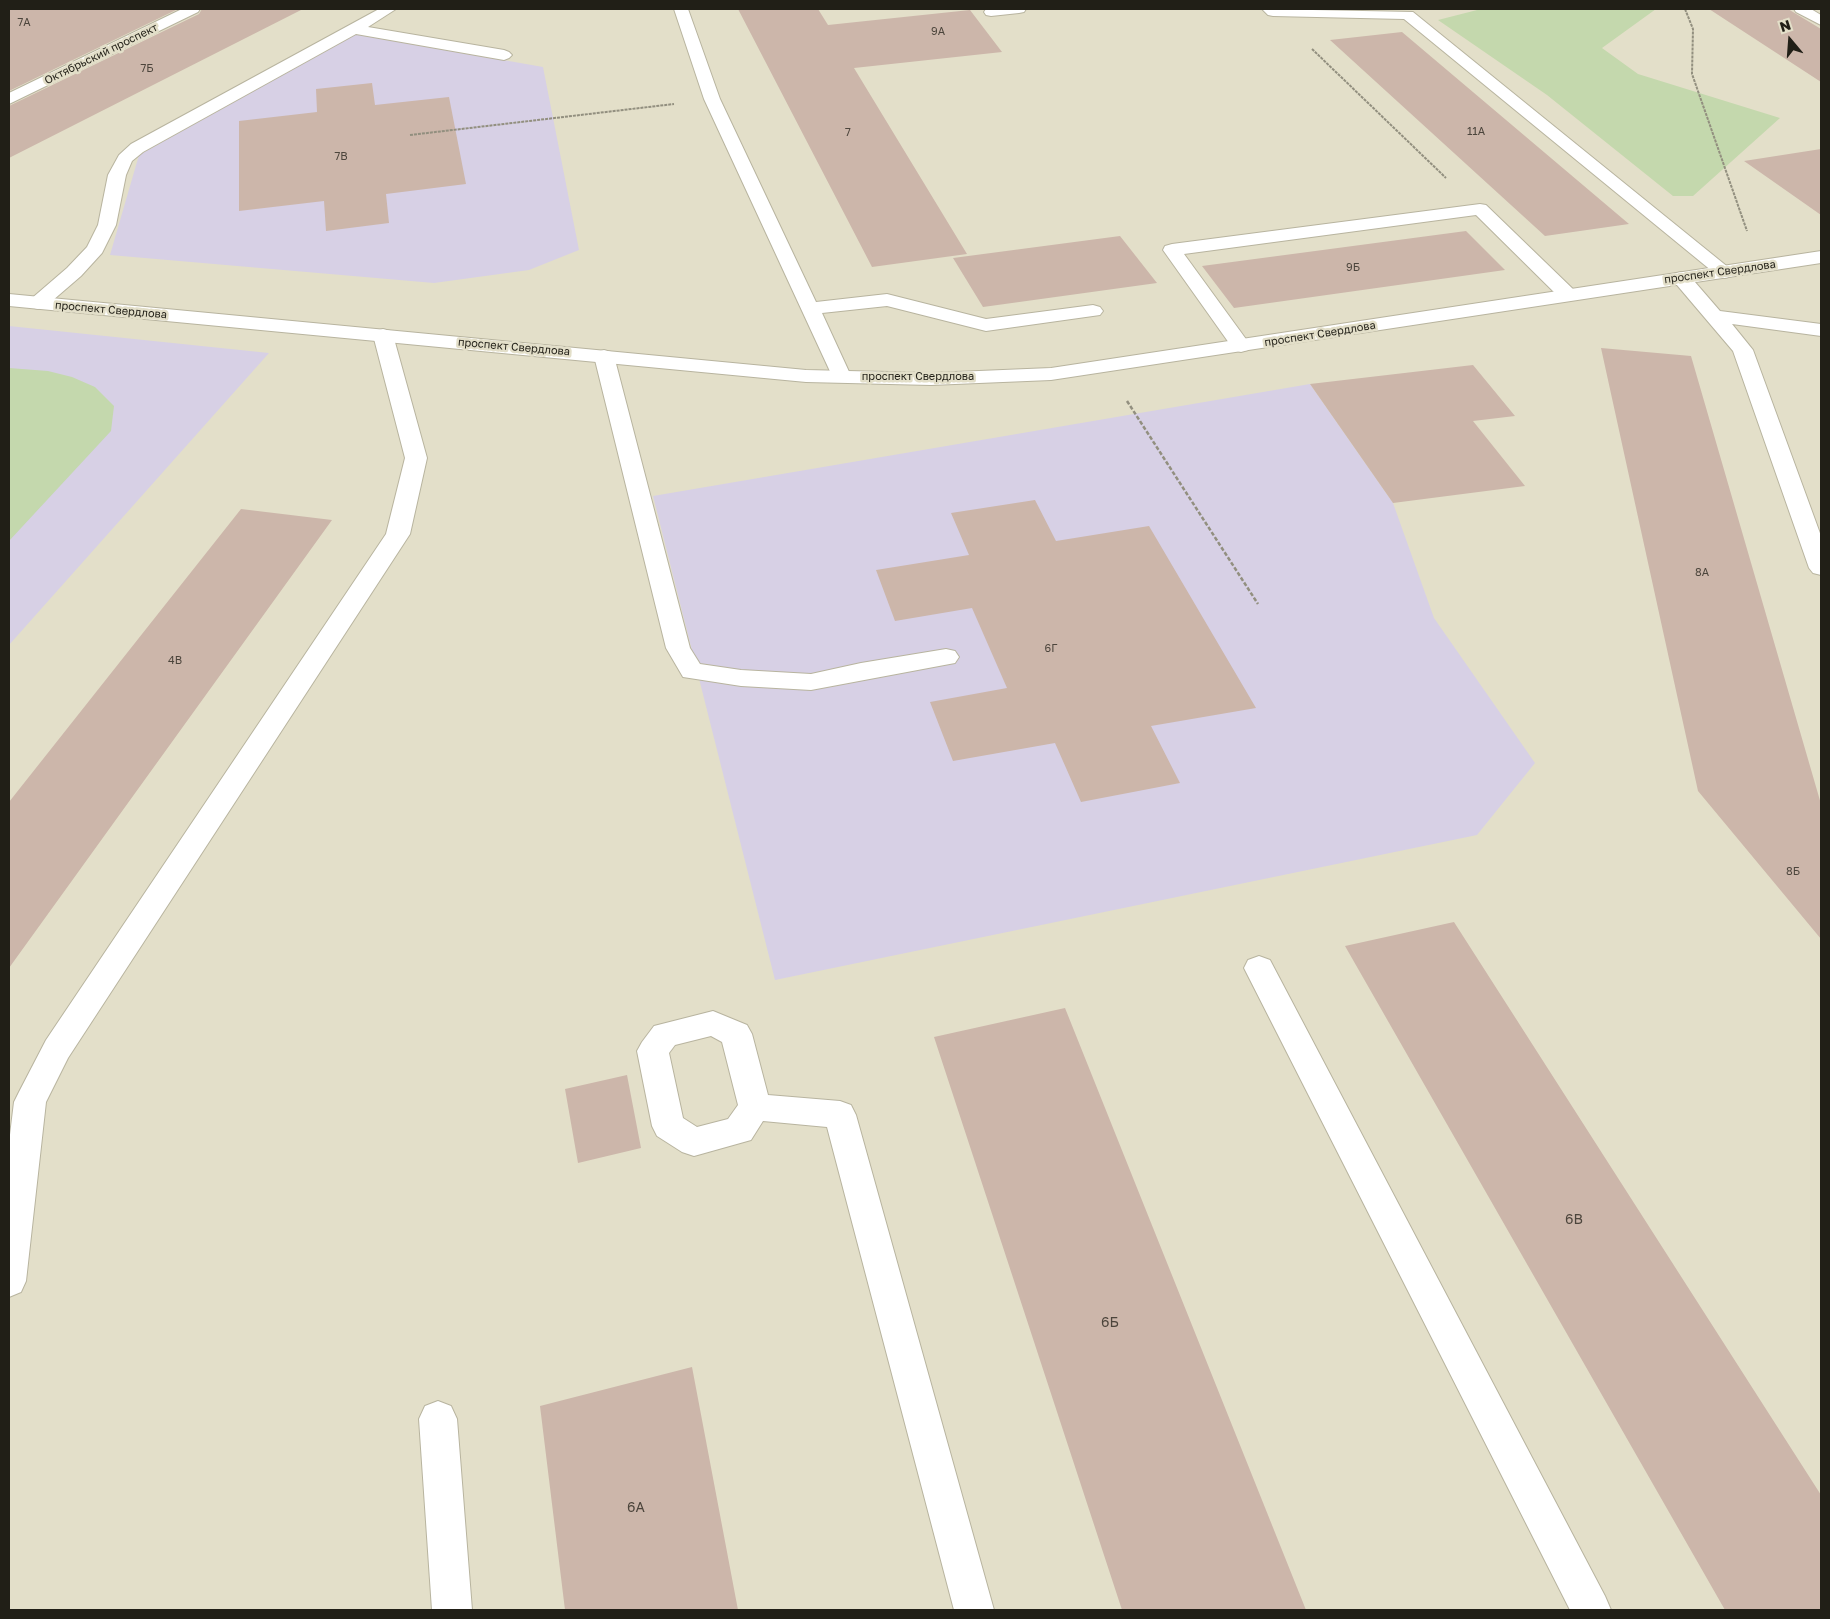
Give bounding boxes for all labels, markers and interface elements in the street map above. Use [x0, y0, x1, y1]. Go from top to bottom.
north arrow [1765, 15, 1815, 65]
house number: 7А [17, 16, 31, 30]
text: N [1778, 16, 1793, 35]
street label: Октябрьский проспект [42, 21, 160, 87]
house number: 9А [931, 25, 945, 39]
house number: 7Б [140, 62, 154, 76]
house number: 11А [1467, 125, 1485, 139]
house number: 7 [845, 126, 851, 140]
house number: 7В [334, 150, 348, 164]
street label: проспект Свердлова [1663, 258, 1777, 286]
house number: 9Б [1346, 261, 1360, 275]
street label: проспект Свердлова [54, 299, 168, 321]
street label: проспект Свердлова [1263, 319, 1377, 349]
street label: проспект Свердлова [457, 336, 571, 358]
street label: проспект Свердлова [862, 370, 974, 384]
house number: 8А [1695, 566, 1709, 580]
house number: 6Г [1045, 642, 1057, 656]
house number: 4В [168, 654, 182, 668]
house number: 8Б [1786, 865, 1800, 879]
house number: 6В [1565, 1212, 1583, 1228]
house number: 6Б [1101, 1315, 1119, 1331]
house number: 6А [627, 1500, 645, 1516]

